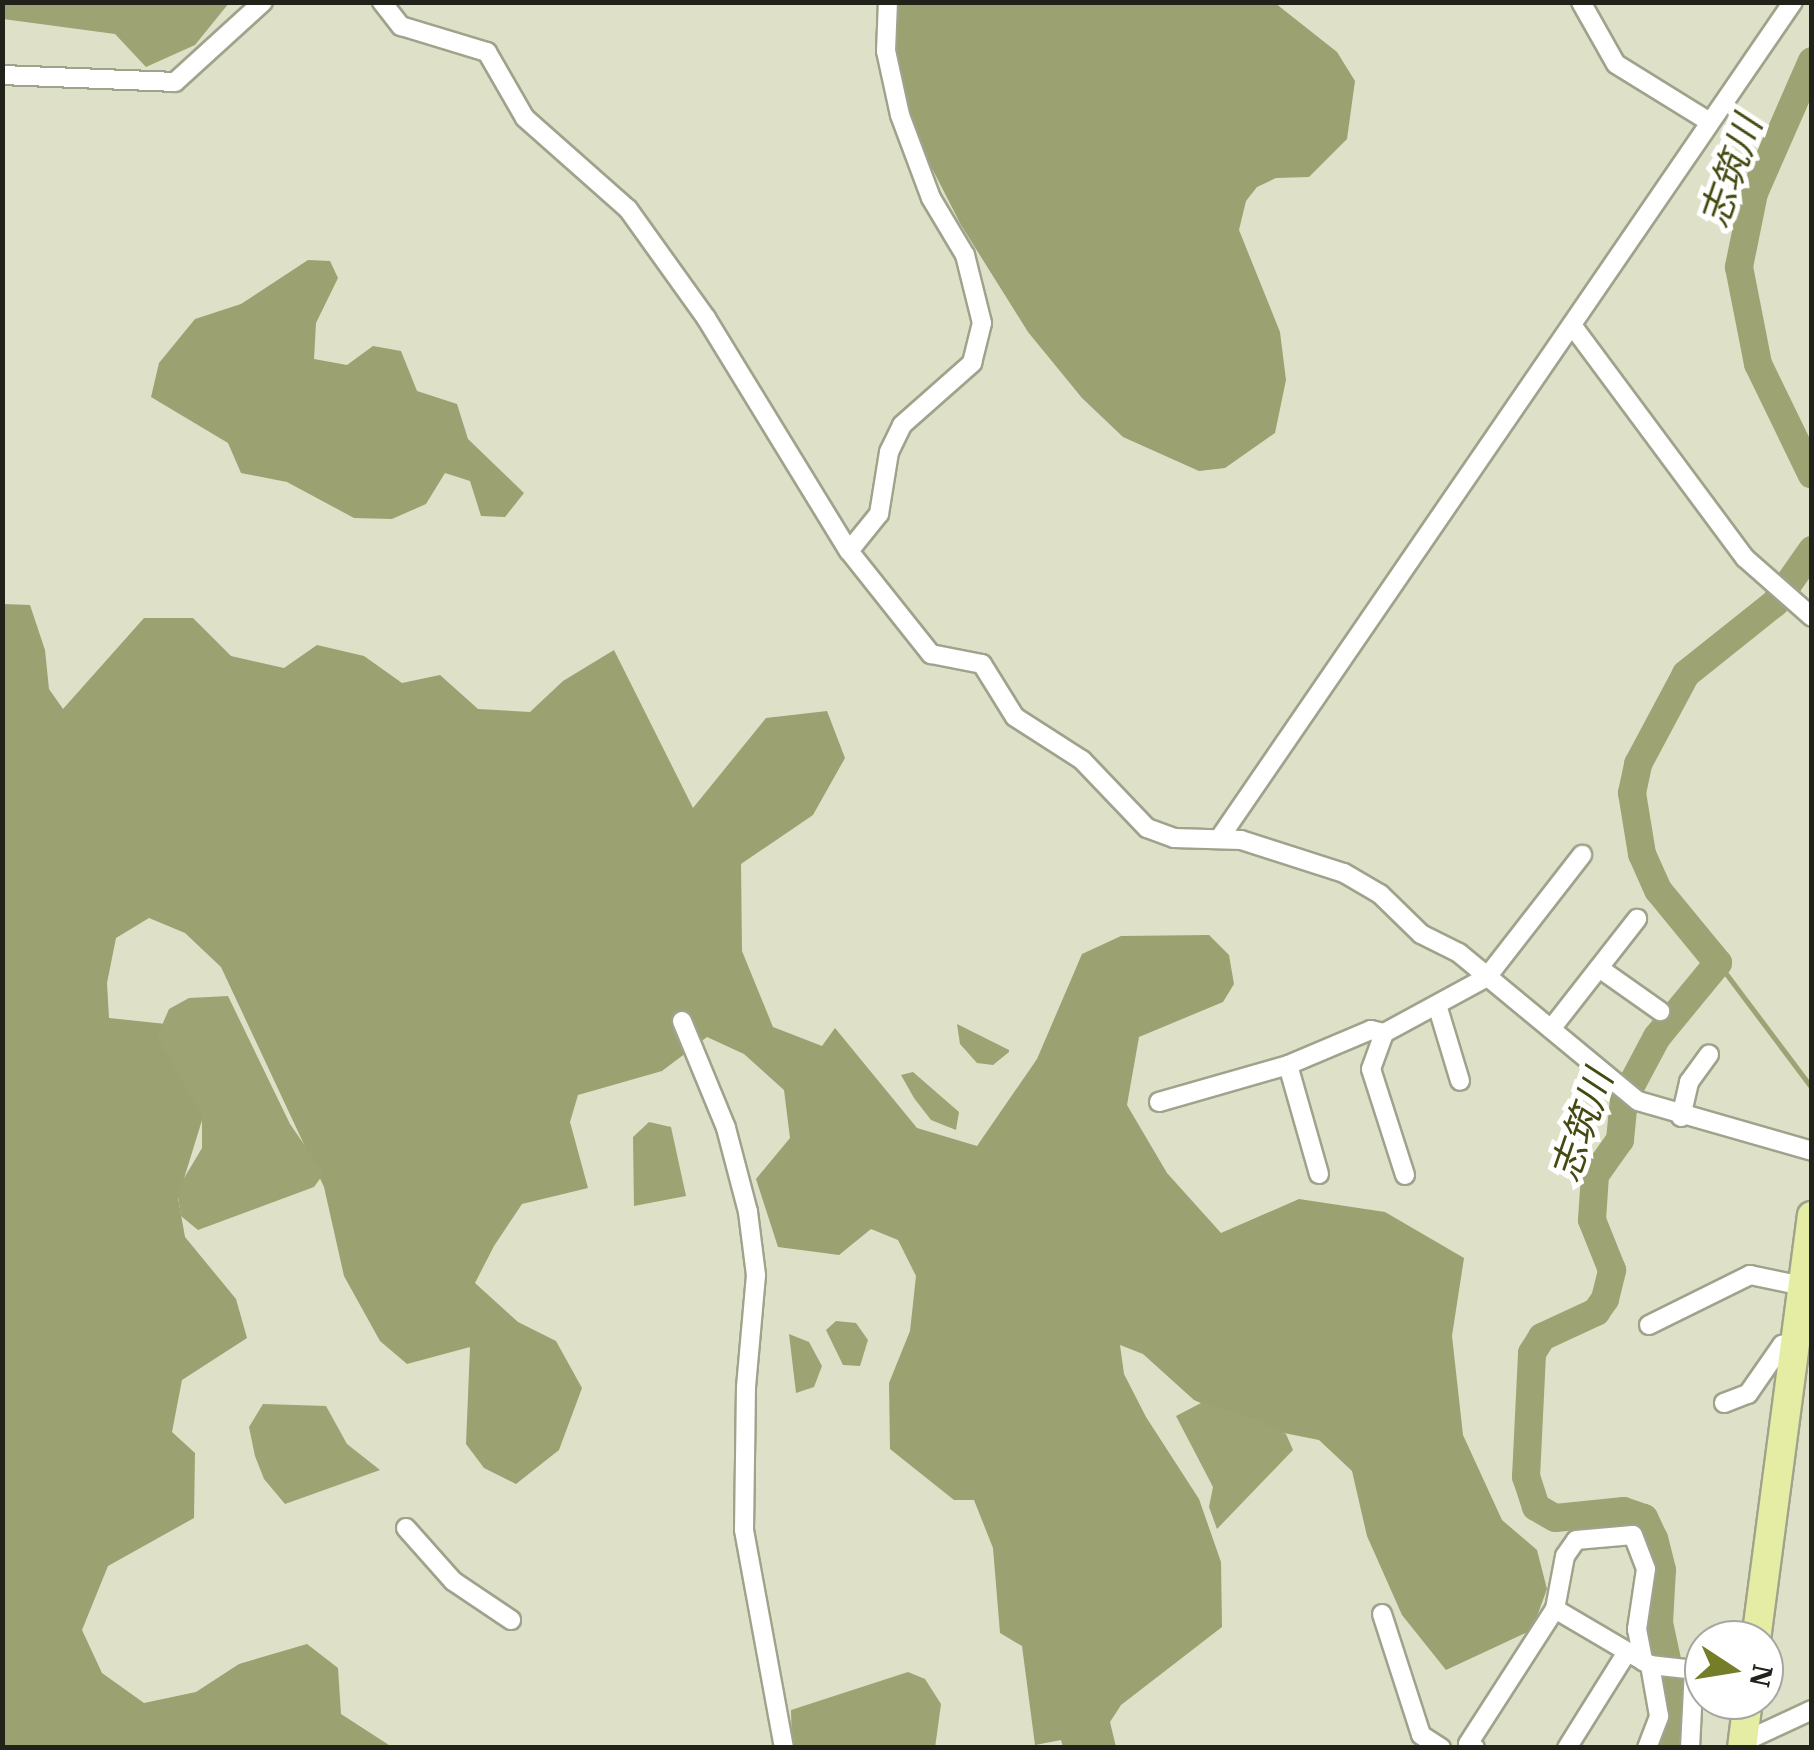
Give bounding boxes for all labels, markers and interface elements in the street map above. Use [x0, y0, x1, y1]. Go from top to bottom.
water label: 志筑川 [1690, 110, 1770, 232]
water label: 志筑川 [1541, 1064, 1621, 1186]
north arrow [1684, 1620, 1784, 1720]
text: N [1741, 1661, 1782, 1691]

